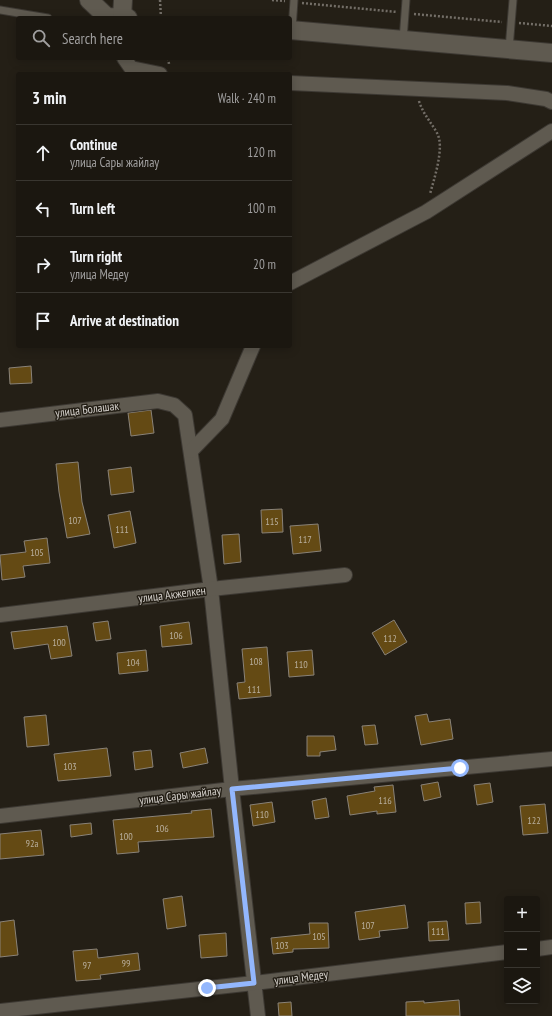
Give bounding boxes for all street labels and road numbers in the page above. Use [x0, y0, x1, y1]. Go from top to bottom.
street label: улица Болашак [54, 398, 120, 420]
street label: улица Акжелкен [137, 582, 207, 606]
street label: улица Сары жайлау [138, 782, 222, 807]
street label: улица Медеу [273, 966, 329, 988]

